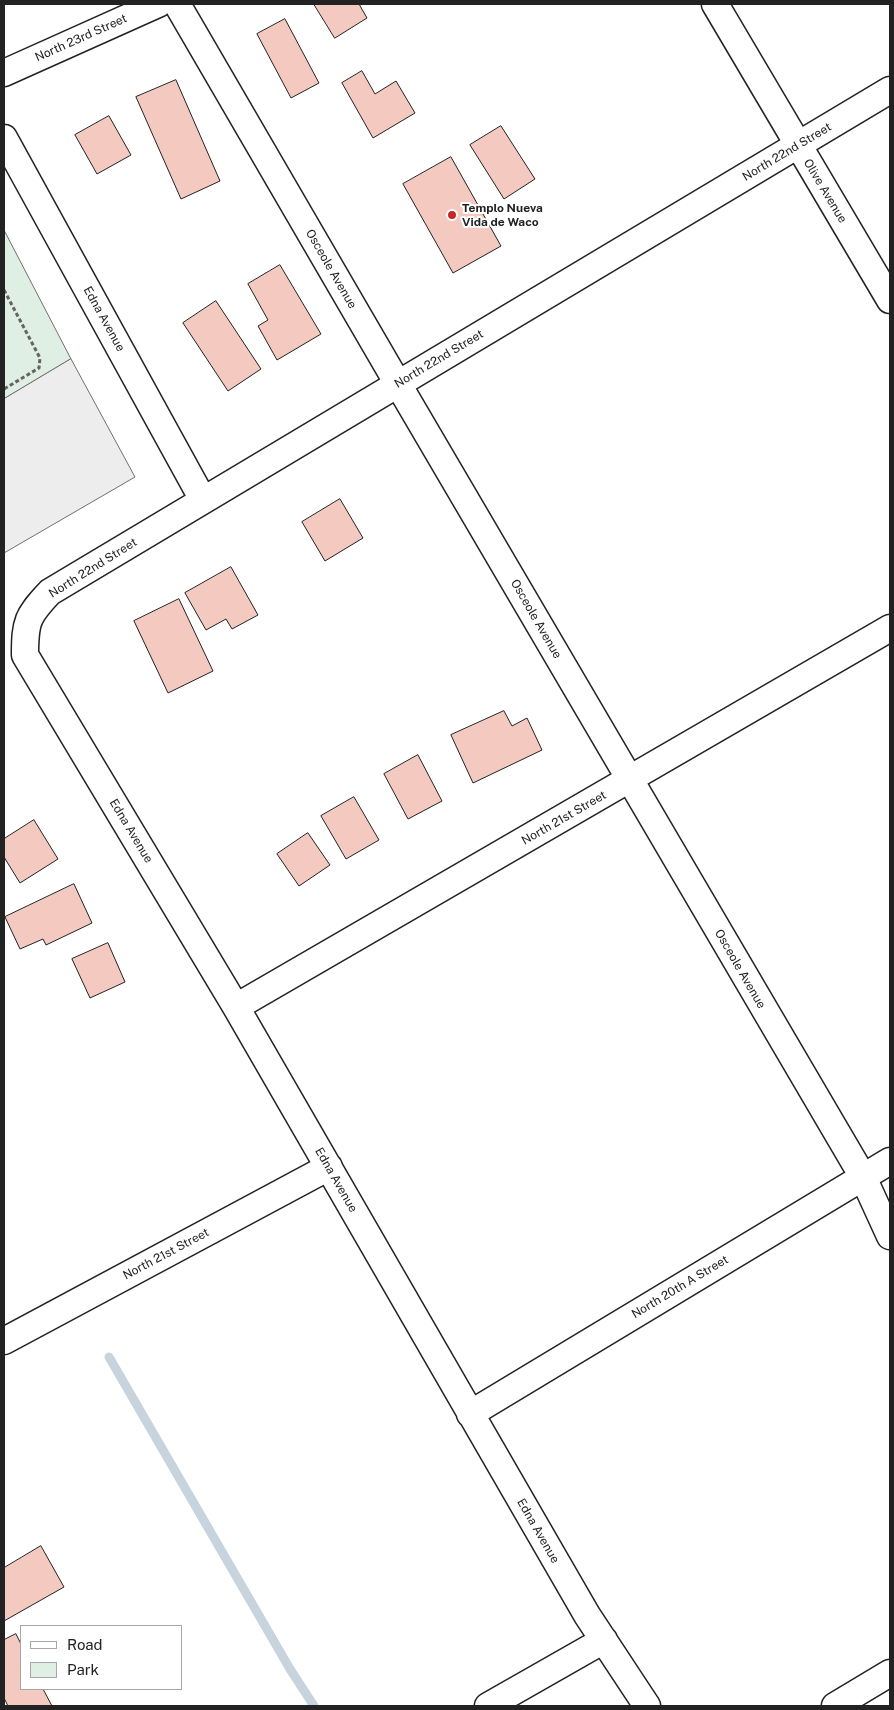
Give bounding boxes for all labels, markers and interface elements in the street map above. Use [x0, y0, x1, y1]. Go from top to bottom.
street label: North 23rd Street [33, 11, 129, 65]
street label: North 22nd Street [740, 120, 834, 184]
street label: Olive Avenue [800, 156, 850, 226]
place label: Templo Nueva Vida de Waco [462, 201, 543, 229]
marker: Templo Nueva Vida de Waco [446, 209, 458, 221]
street label: Osceole Avenue [302, 227, 360, 311]
street label: Edna Avenue [80, 284, 128, 354]
street label: North 22nd Street [392, 327, 486, 391]
street label: North 22nd Street [46, 535, 140, 601]
street label: Osceole Avenue [507, 577, 565, 661]
street label: North 21st Street [519, 788, 609, 848]
street label: Edna Avenue [106, 796, 156, 866]
street label: Osceole Avenue [711, 927, 769, 1011]
street label: Edna Avenue [312, 1145, 360, 1215]
street label: North 21st Street [121, 1225, 211, 1283]
street label: North 20th A Street [629, 1252, 731, 1322]
street label: Edna Avenue [514, 1496, 562, 1566]
legend [20, 1625, 182, 1690]
text: Road [67, 1636, 103, 1653]
text: Park [67, 1661, 99, 1678]

